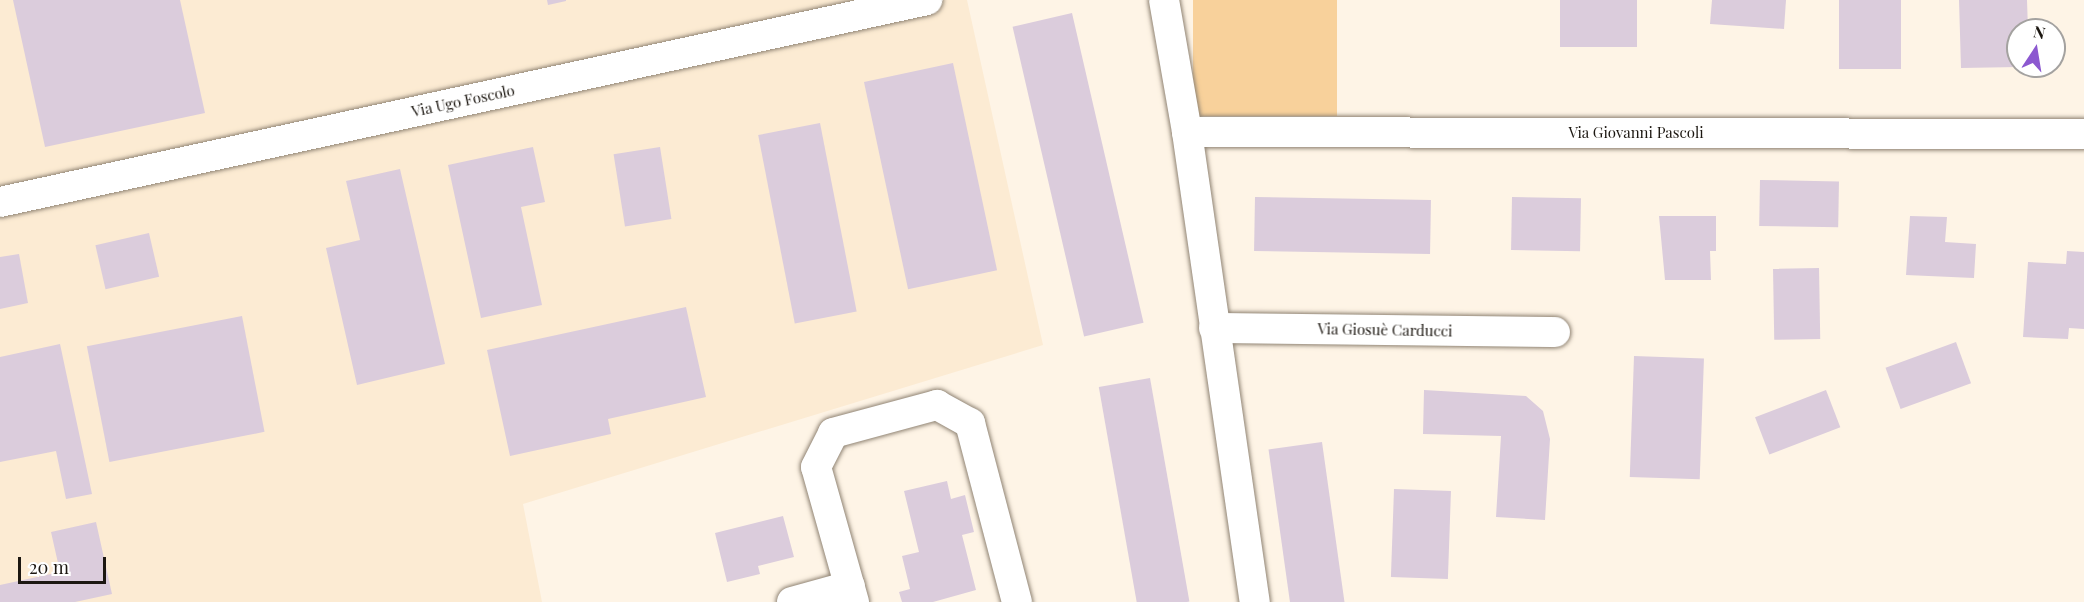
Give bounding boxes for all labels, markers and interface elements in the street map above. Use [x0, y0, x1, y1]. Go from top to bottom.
north arrow [2006, 18, 2066, 78]
text: N [2032, 20, 2047, 43]
street label: Via Ugo Foscolo [410, 81, 516, 121]
street label: Via Giovanni Pascoli [1568, 124, 1704, 142]
street label: Via Giosuè Carducci [1317, 320, 1453, 340]
scale bar [21, 545, 110, 583]
text: 20 m [29, 555, 69, 579]

